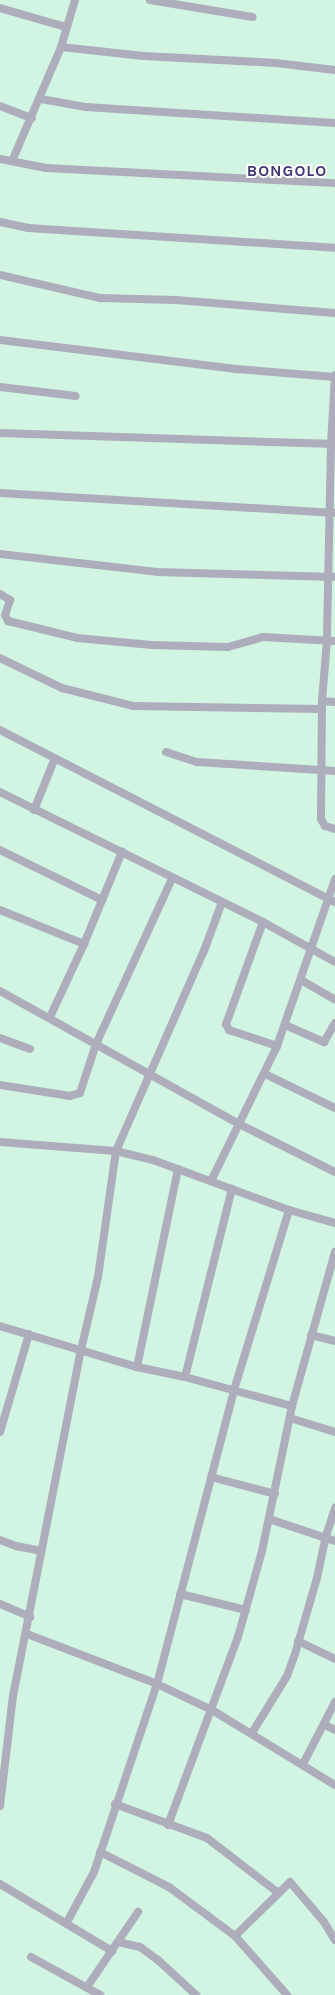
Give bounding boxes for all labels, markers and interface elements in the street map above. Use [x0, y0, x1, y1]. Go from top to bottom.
district label: BONGOLO [247, 161, 327, 181]

